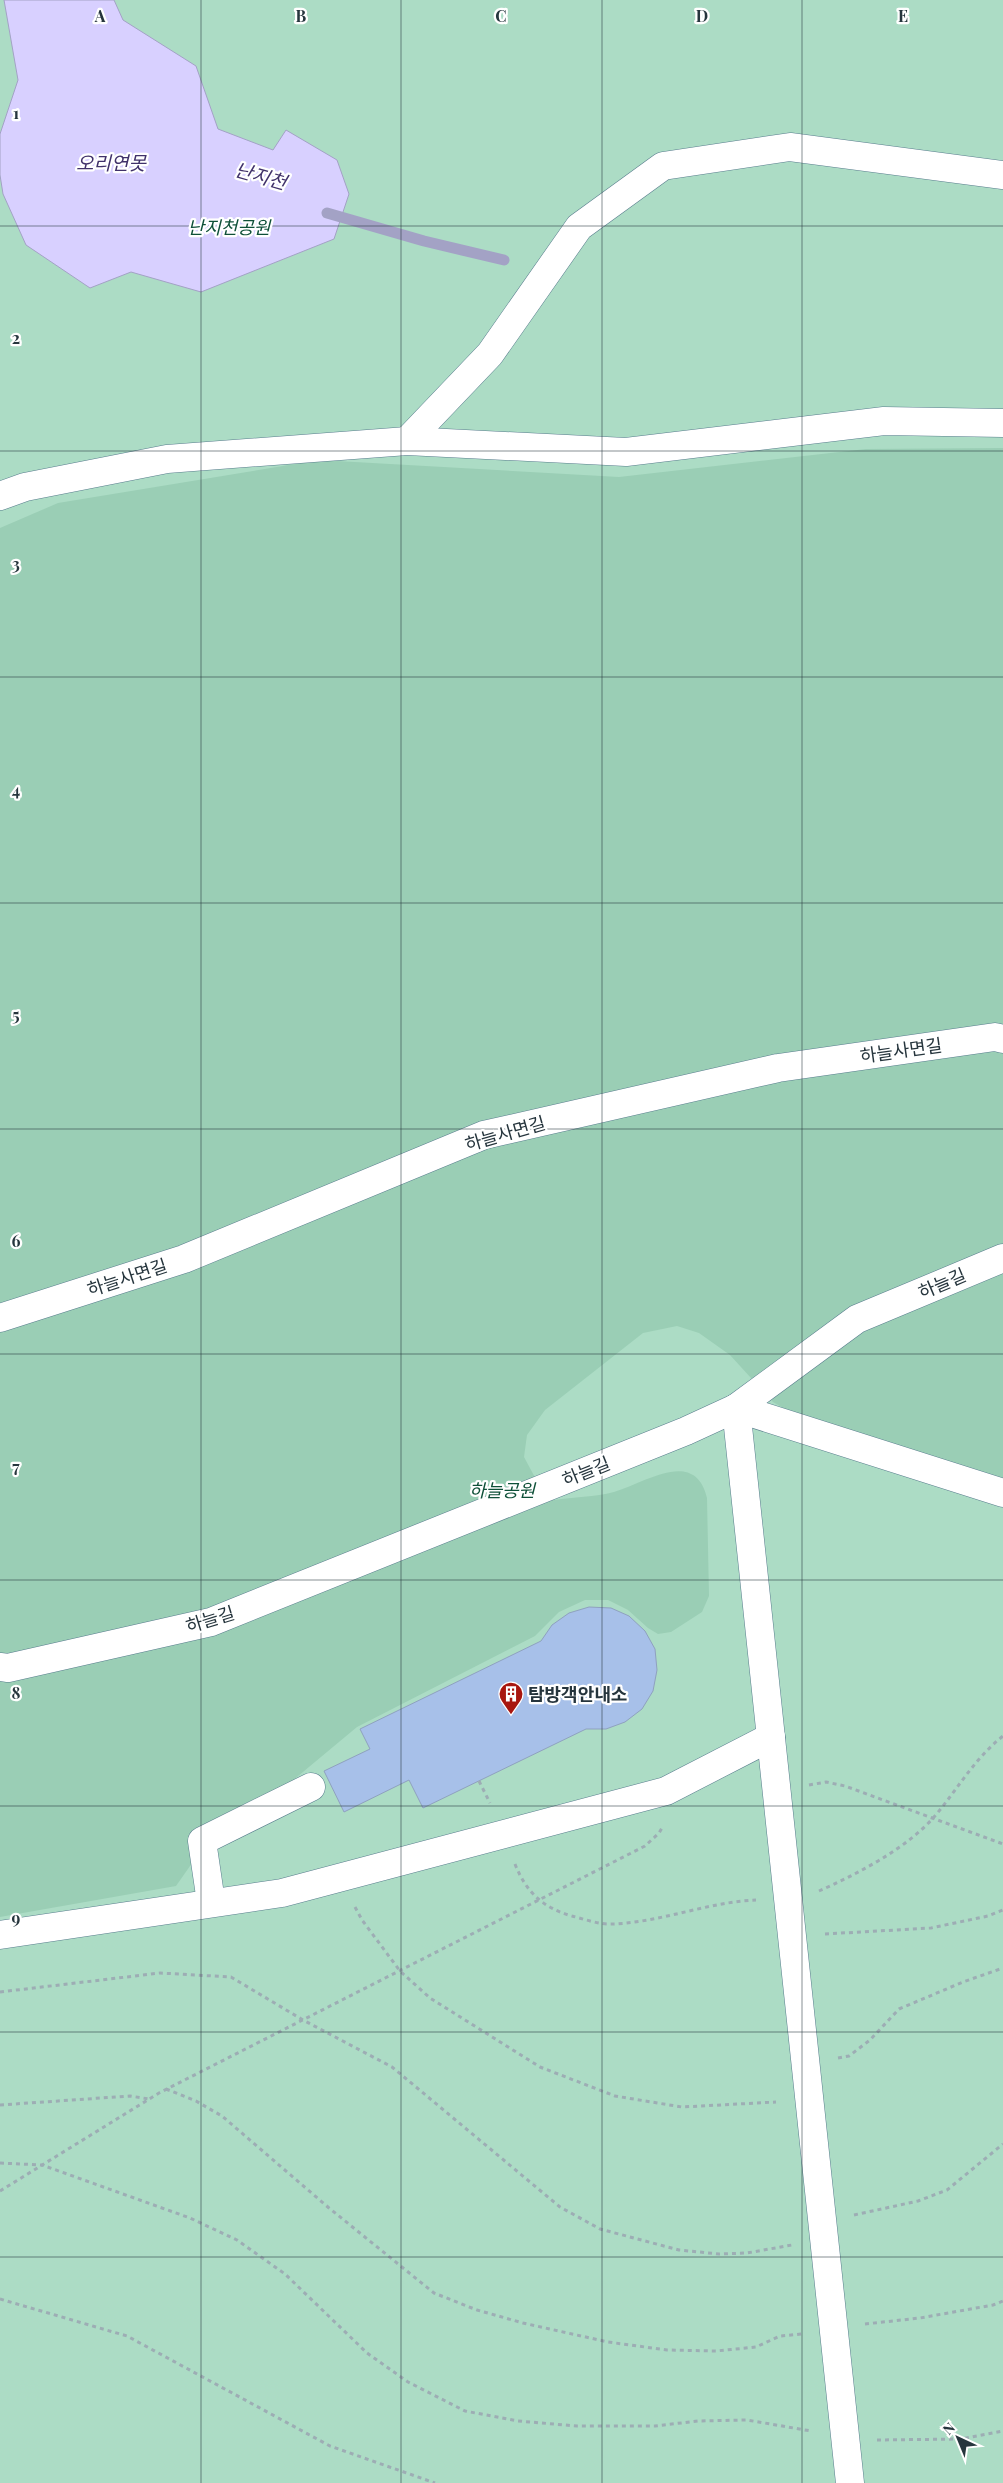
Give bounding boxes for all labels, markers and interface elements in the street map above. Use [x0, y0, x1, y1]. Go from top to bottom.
text: A [94, 5, 106, 26]
text: B [296, 5, 307, 26]
text: C [495, 5, 507, 26]
text: D [696, 5, 708, 26]
text: E [898, 5, 908, 26]
text: 1 [13, 102, 19, 123]
water label: 오리연못 [76, 149, 147, 175]
water label: 난지천 [232, 155, 291, 195]
park label: 난지천공원 [188, 215, 272, 239]
text: 2 [12, 327, 20, 348]
text: 3 [12, 553, 20, 574]
text: 4 [12, 779, 20, 800]
text: 5 [12, 1004, 20, 1025]
street label: 하늘사면길 [858, 1032, 944, 1068]
street label: 하늘사면길 [462, 1110, 548, 1156]
text: 6 [12, 1230, 21, 1251]
street label: 하늘사면길 [84, 1253, 170, 1301]
street label: 하늘길 [914, 1262, 970, 1304]
street label: 하늘길 [558, 1451, 614, 1491]
text: 7 [12, 1456, 20, 1477]
park label: 하늘공원 [469, 1478, 537, 1502]
street label: 하늘길 [183, 1600, 237, 1638]
building icon: 탐방객안내소 [498, 1681, 524, 1715]
text: 8 [12, 1682, 21, 1703]
place label: 탐방객안내소 [528, 1682, 627, 1706]
text: 9 [12, 1907, 21, 1928]
north arrow [933, 2413, 983, 2463]
text: N [938, 2418, 959, 2439]

